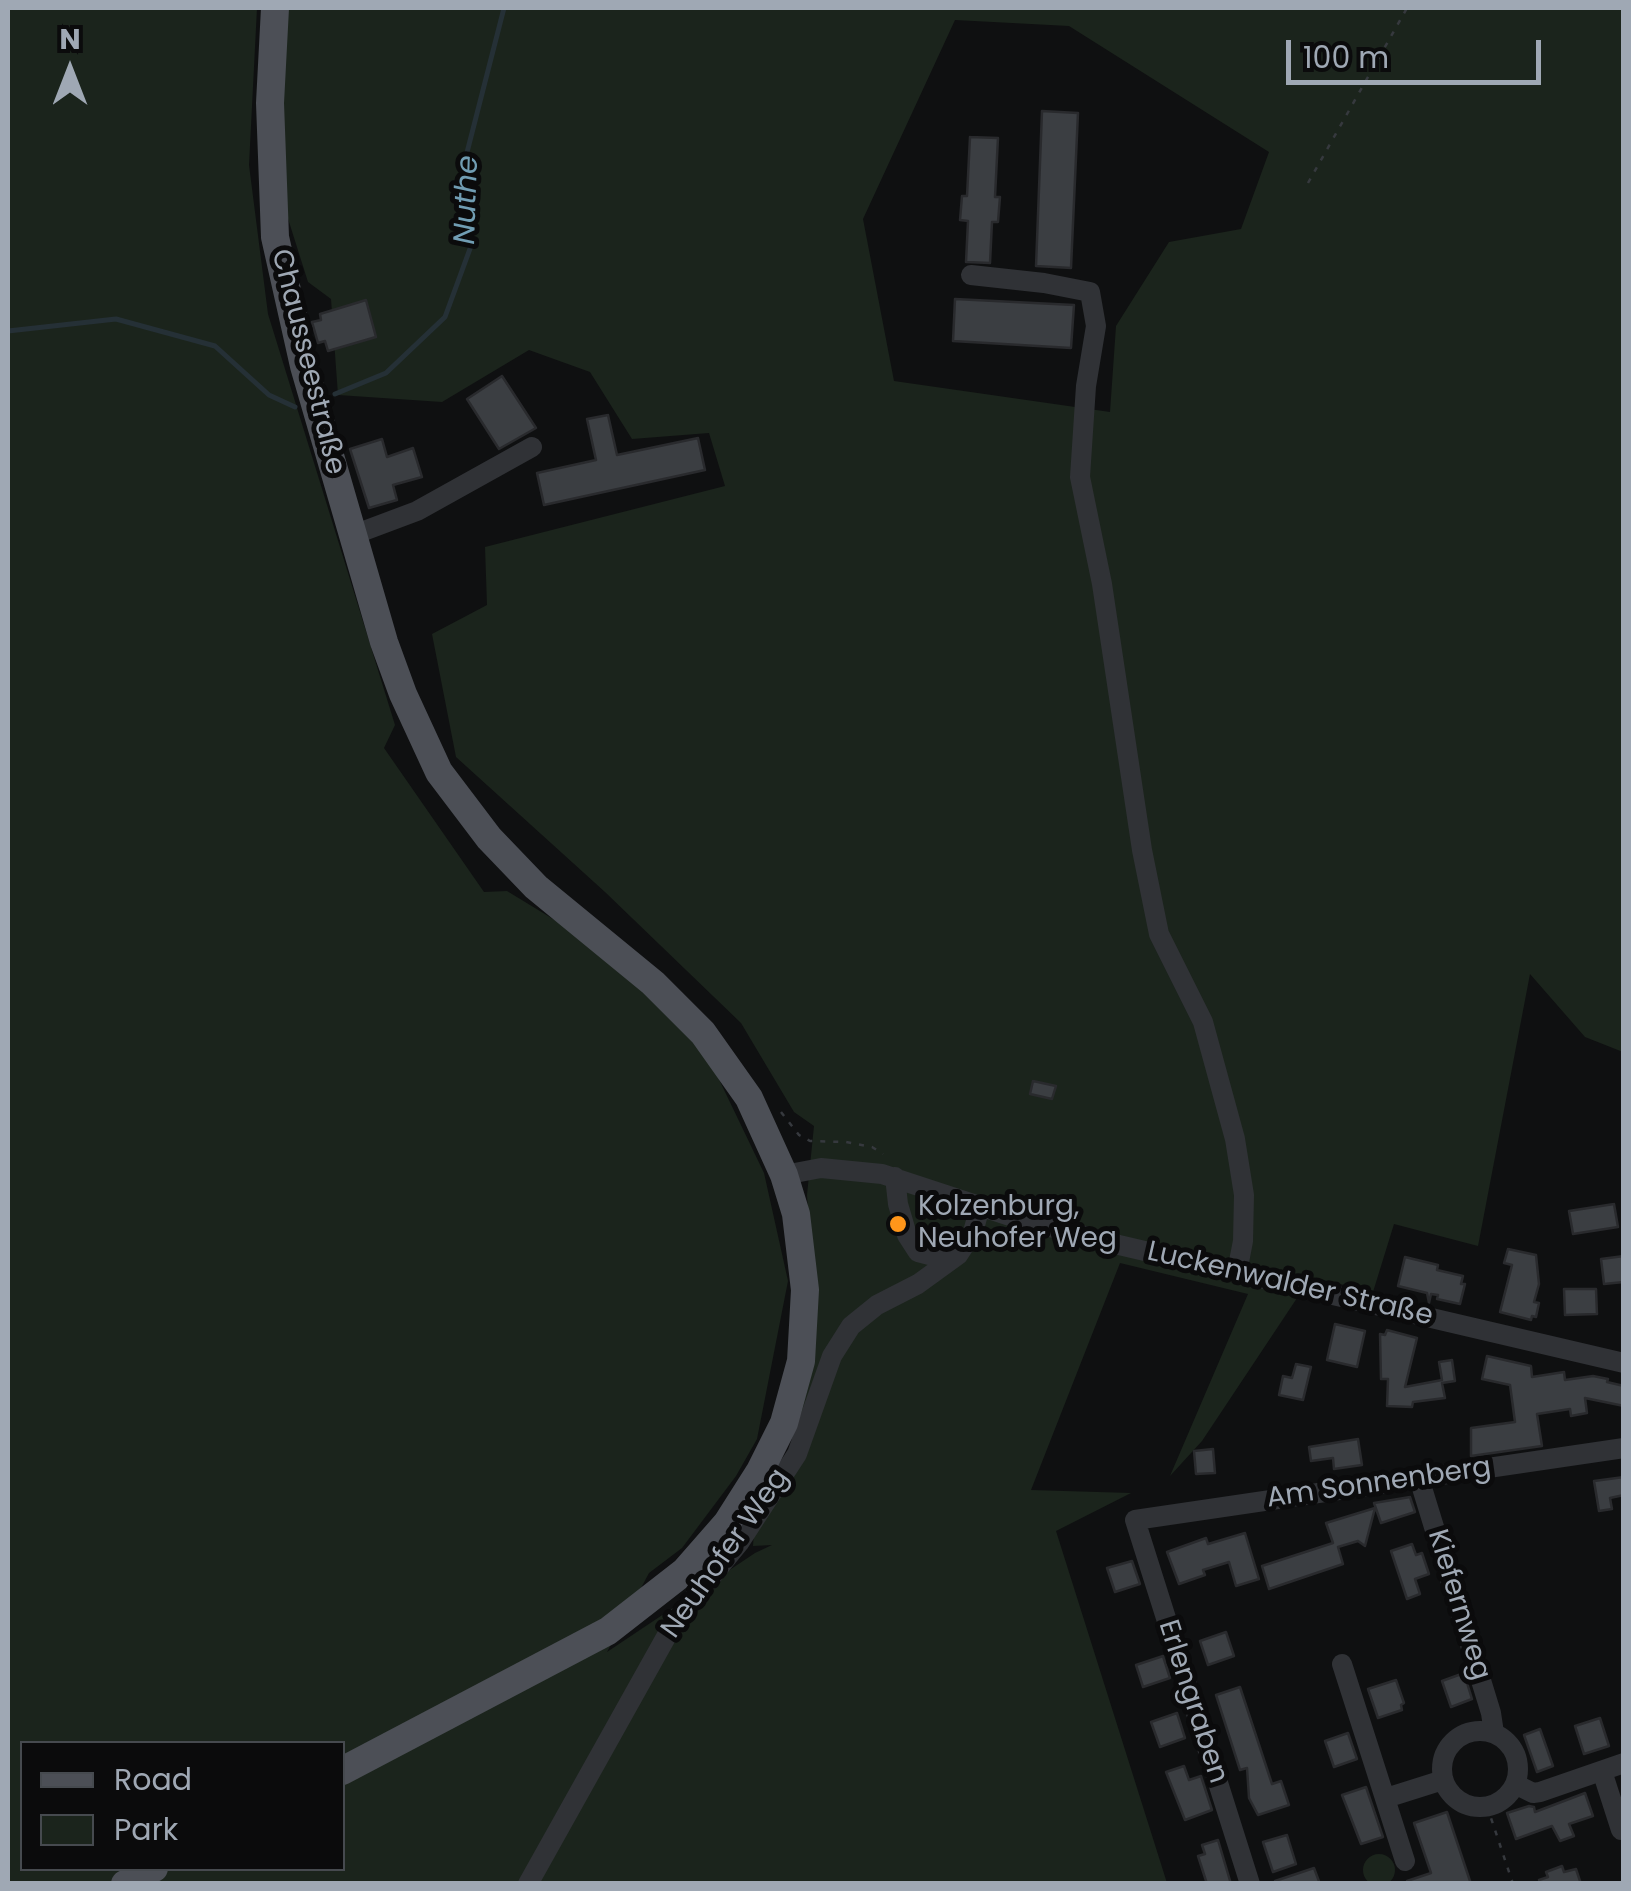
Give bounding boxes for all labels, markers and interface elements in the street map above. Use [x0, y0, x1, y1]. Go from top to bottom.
north arrow [20, 20, 120, 120]
text: N [59, 20, 81, 59]
scale bar [1291, 20, 1546, 82]
text: 100 m [1303, 36, 1389, 79]
water label: Nuthe [448, 155, 488, 245]
street label: Chausseestraße [263, 246, 351, 478]
place label: Kolzenburg, Neuhofer Weg [918, 1191, 1117, 1257]
marker: Kolzenburg, Neuhofer Weg [887, 1213, 909, 1235]
street label: Luckenwalder Straße [1144, 1236, 1436, 1334]
street label: Am Sonnenberg [1265, 1452, 1493, 1516]
street label: Neuhofer Weg [655, 1463, 797, 1645]
street label: Kiefernweg [1419, 1526, 1497, 1684]
street label: Erlengraben [1150, 1616, 1234, 1788]
legend [20, 1741, 345, 1871]
text: Road [114, 1758, 192, 1801]
text: Park [114, 1808, 178, 1851]

